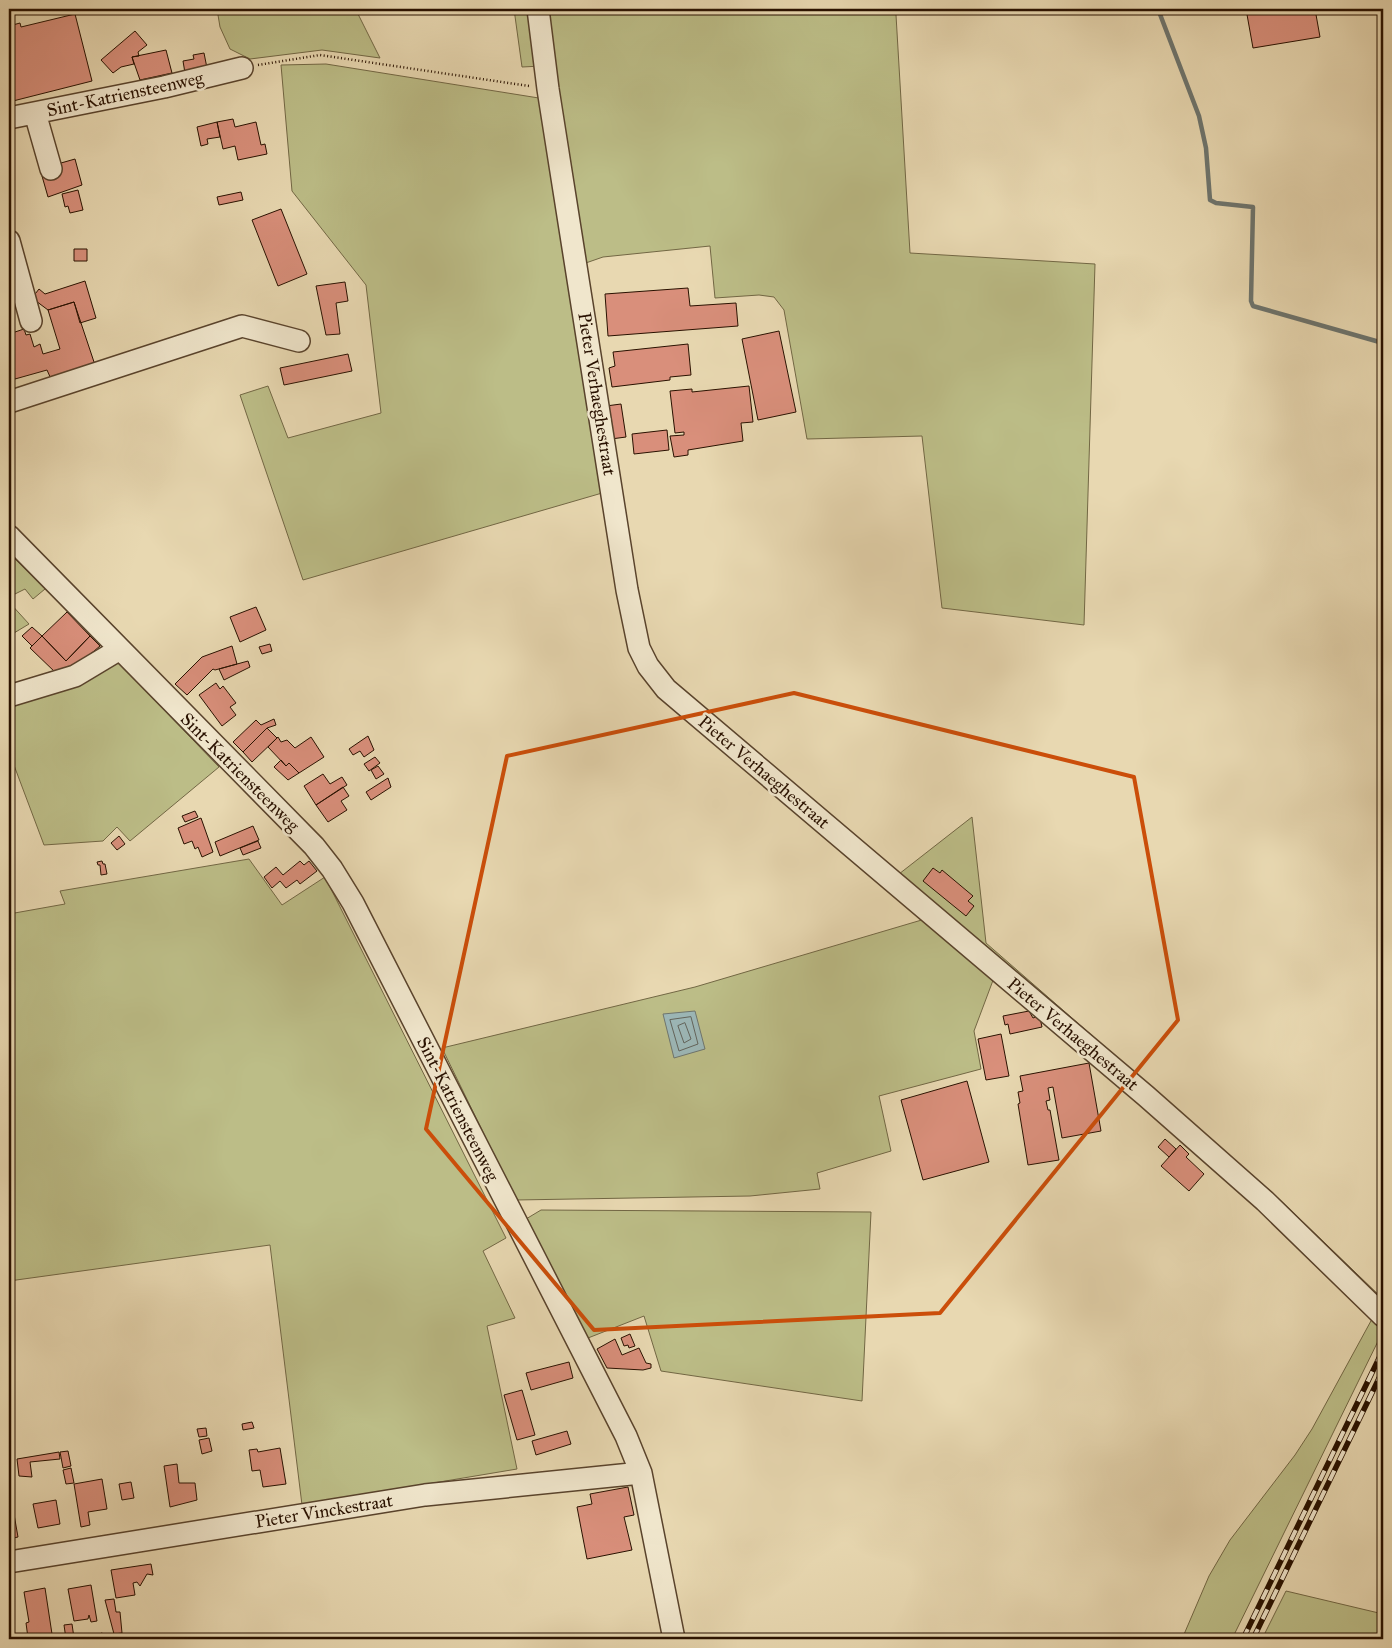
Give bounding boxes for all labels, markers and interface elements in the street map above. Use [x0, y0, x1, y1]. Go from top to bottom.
street label: Sint-Katriensteenweg [45, 67, 206, 122]
street label: Pieter Verhaeghestraat [572, 311, 621, 478]
street label: Sint-Katriensteenweg [175, 708, 305, 837]
street label: Pieter Verhaeghestraat [693, 711, 835, 835]
street label: Pieter Verhaeghestraat [1002, 973, 1144, 1097]
street label: Sint-Katriensteenweg [411, 1033, 504, 1186]
street label: Pieter Vinckestraat [254, 1489, 395, 1533]

